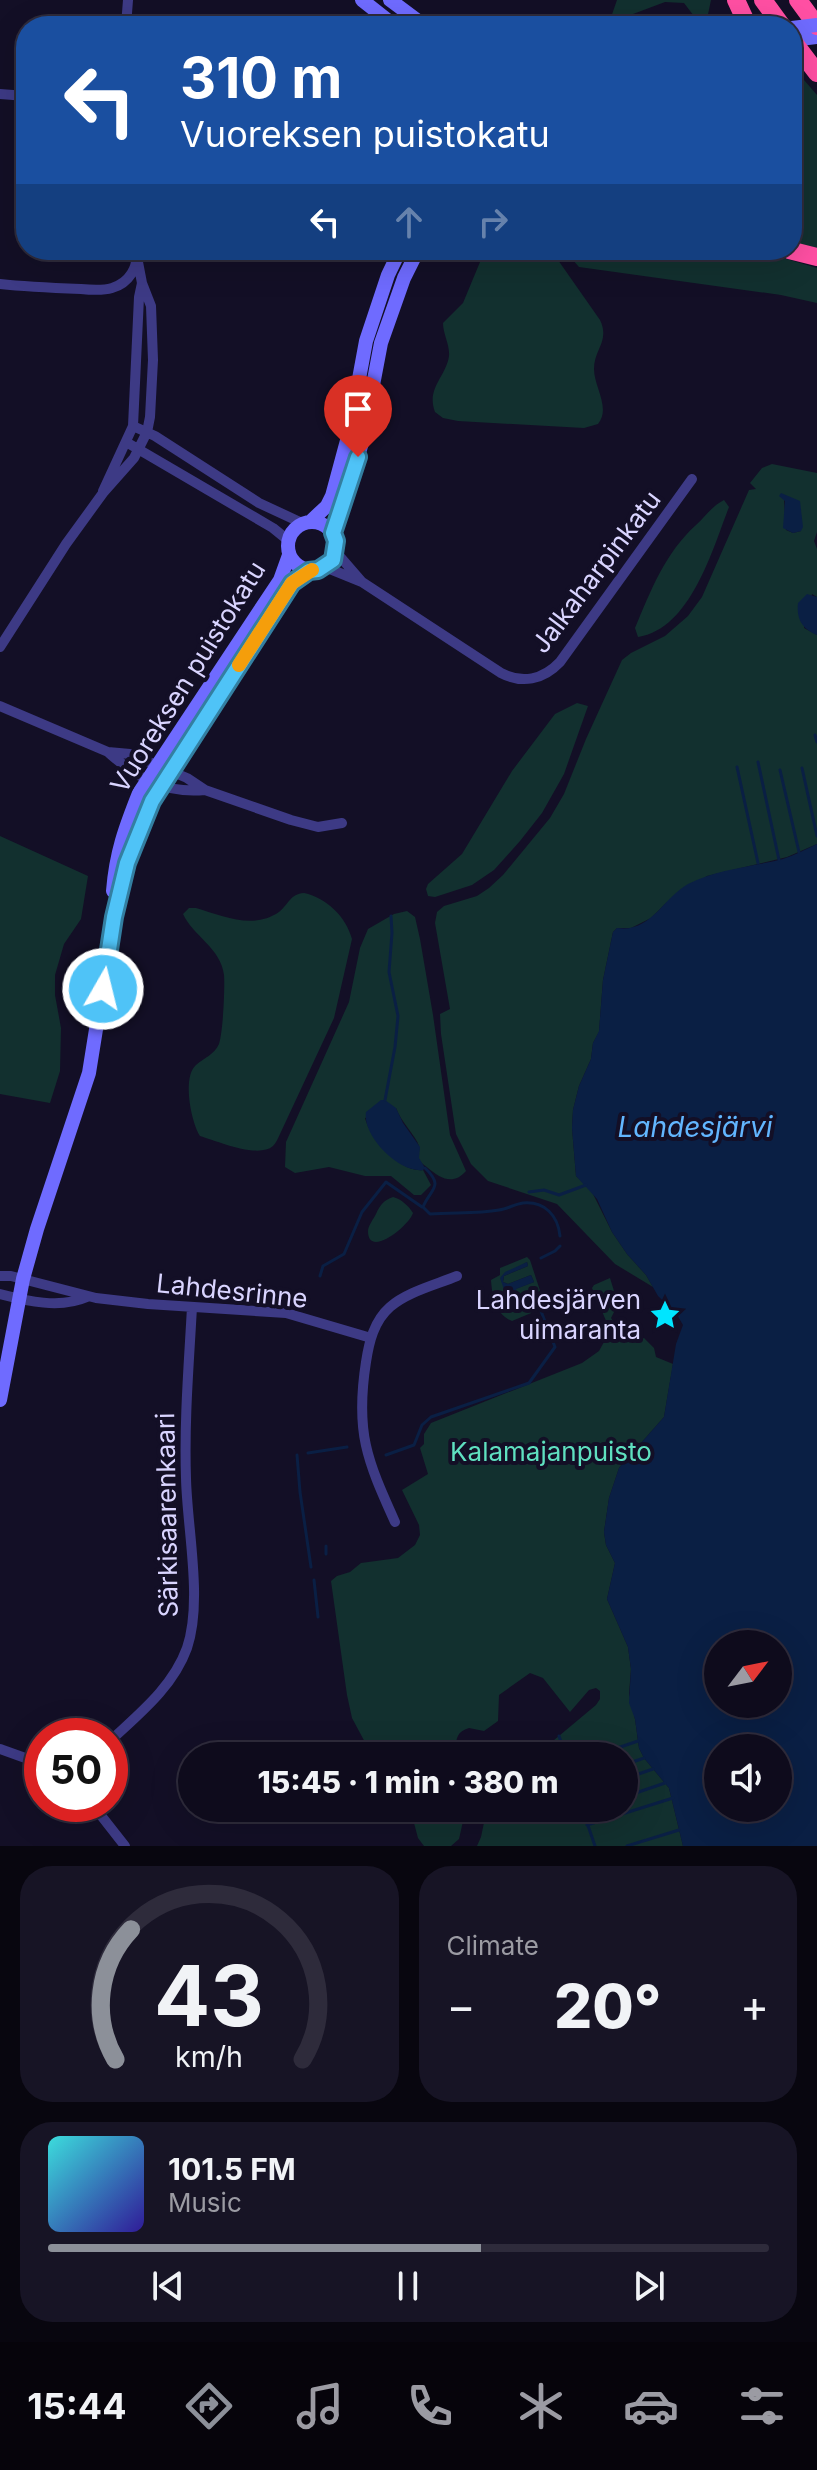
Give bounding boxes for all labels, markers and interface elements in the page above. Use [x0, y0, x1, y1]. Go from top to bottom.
text: 310 m [180, 44, 342, 112]
icon: left [48, 48, 152, 152]
text: Vuoreksen puistokatu [180, 112, 550, 156]
icon: left [303, 200, 347, 244]
icon: ahead [387, 200, 431, 244]
icon: right [471, 200, 515, 244]
pin [324, 375, 392, 457]
icon: arrive [336, 387, 380, 431]
street label: Jalkaharpinkatu [525, 484, 667, 659]
street label: Vuoreksen puistokatu [104, 555, 272, 798]
position arrow [61, 947, 145, 1031]
water label: Lahdesjärvi [617, 1110, 774, 1144]
street label: Lahdesrinne [155, 1267, 309, 1314]
place label: Lahdesjärven uimaranta [476, 1284, 641, 1345]
place icon: Lahdesjärven uimaranta [648, 1298, 682, 1332]
street label: Särkisaarenkaari [149, 1412, 184, 1618]
park label: Kalamajanpuisto [450, 1436, 652, 1467]
north arrow [704, 1630, 792, 1718]
map controls [704, 1630, 792, 1822]
speed limit sign: 50 [24, 1718, 128, 1822]
button: sound [704, 1734, 792, 1822]
text: 15:45 · 1 min · 380 m [258, 1764, 558, 1800]
text: Climate [447, 1930, 539, 1961]
text: 43 [154, 1945, 264, 2046]
text: 20° [554, 1970, 661, 2042]
text: − [447, 1979, 476, 2033]
text: + [740, 1979, 769, 2033]
text: km/h [175, 2039, 243, 2074]
text: 101.5 FM [168, 2151, 296, 2187]
text: Music [168, 2187, 242, 2218]
icon: previous [146, 2264, 190, 2308]
icon: pause [386, 2264, 430, 2308]
icon: next [627, 2264, 671, 2308]
icon: directions [181, 2378, 237, 2434]
icon: music [292, 2378, 348, 2434]
icon: phone [402, 2378, 458, 2434]
icon: climate [513, 2378, 569, 2434]
icon: car [623, 2378, 679, 2434]
icon: filters [734, 2378, 790, 2434]
text: 15:44 [27, 2384, 127, 2428]

